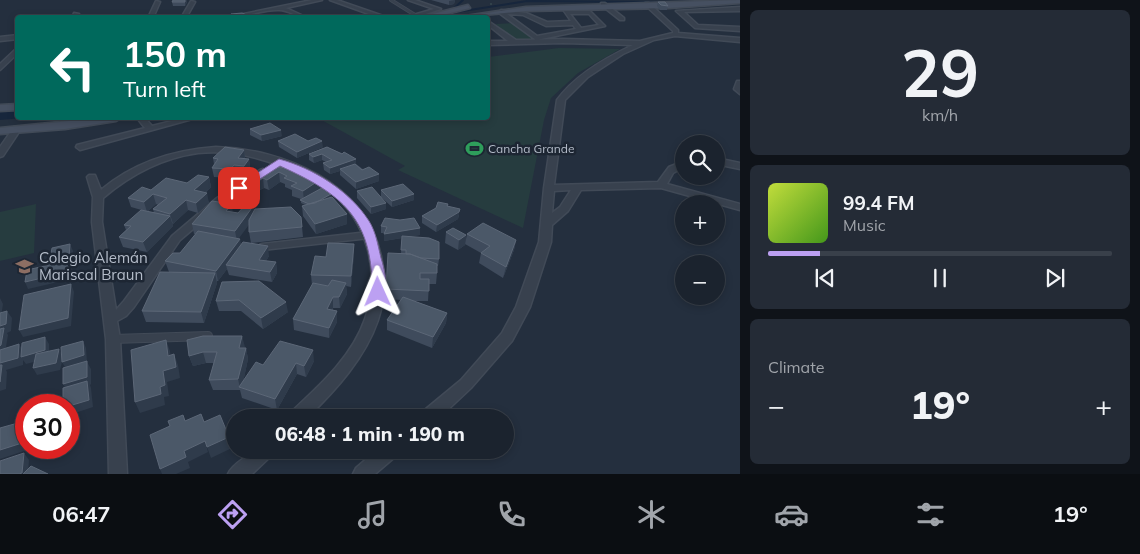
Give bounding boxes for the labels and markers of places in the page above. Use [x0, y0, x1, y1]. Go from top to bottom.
sports icon: Cancha Grande [464, 138, 484, 158]
place label: Cancha Grande [488, 141, 575, 156]
pin [218, 167, 260, 209]
place label: Colegio Alemán Mariscal Braun [39, 248, 148, 284]
school or university icon: Colegio Alemán Mariscal Braun [15, 256, 35, 276]

